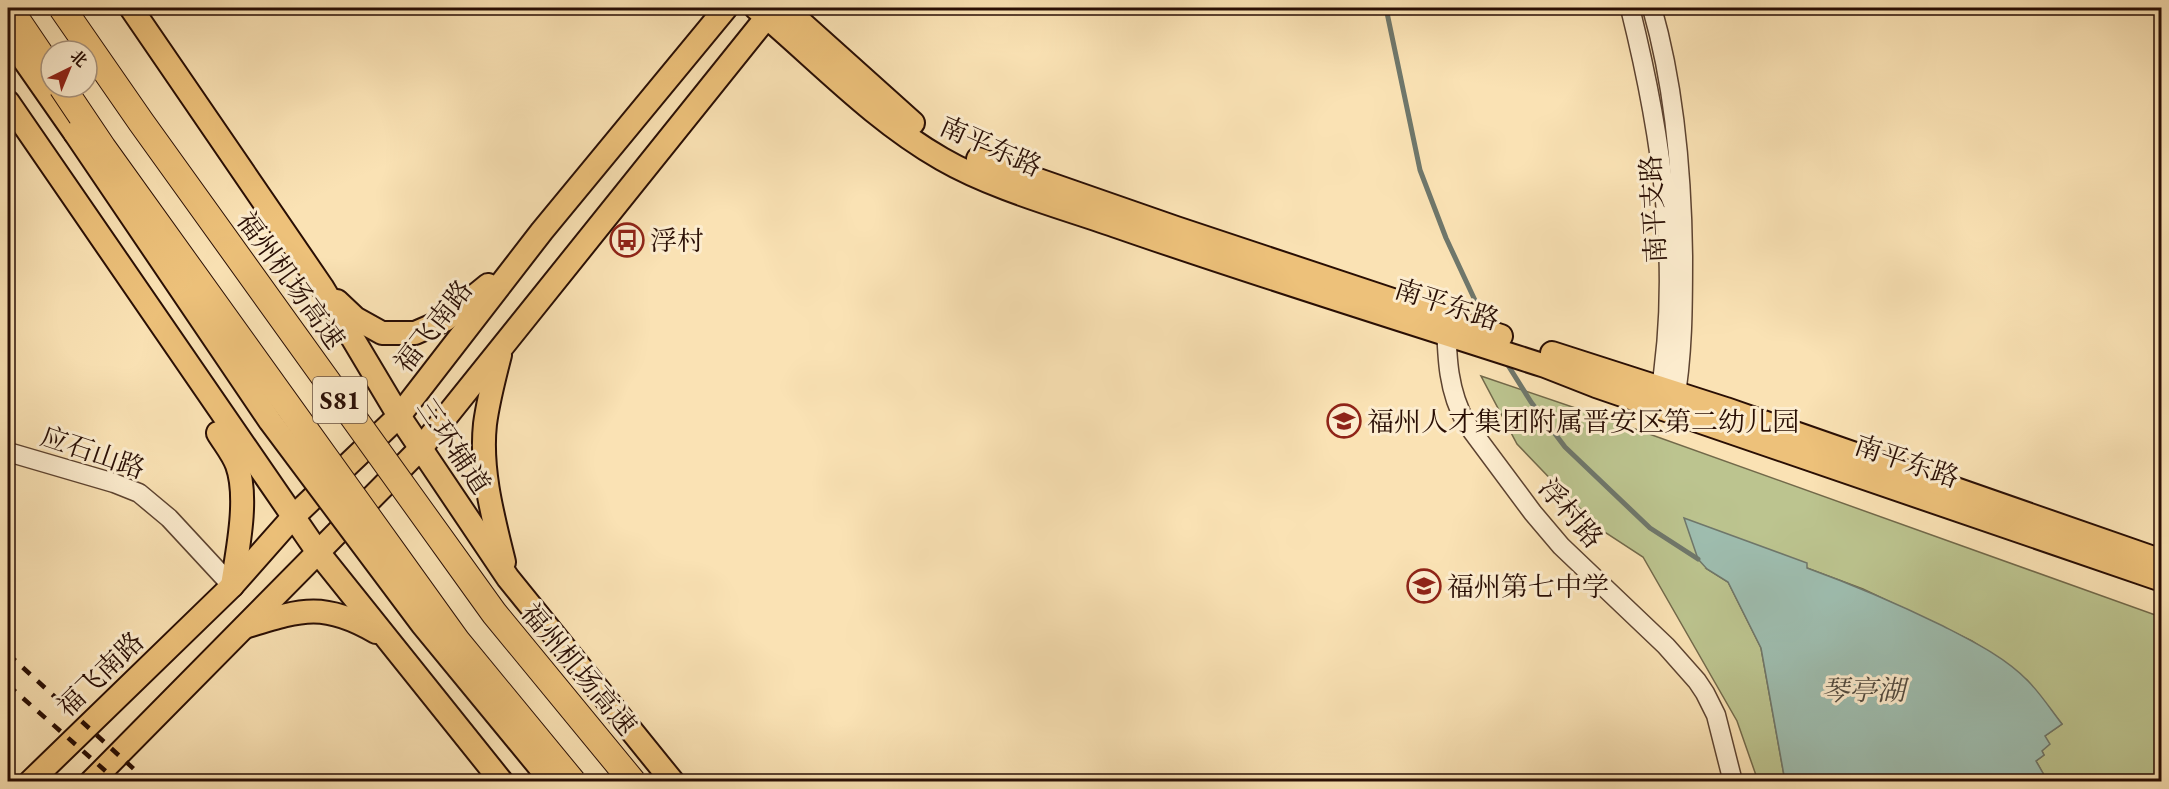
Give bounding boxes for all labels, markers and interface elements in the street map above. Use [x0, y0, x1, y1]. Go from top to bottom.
north arrow [39, 39, 99, 99]
text: 北 [66, 45, 92, 72]
street label: 南平东路 [935, 108, 1047, 184]
street label: 南平支路 [1633, 154, 1673, 264]
street label: 福州机场高速 [229, 204, 353, 356]
bus stop icon: 浮村 [609, 222, 645, 258]
place label: 浮村 [650, 223, 704, 258]
street label: 南平东路 [1390, 271, 1504, 337]
street label: 福飞南路 [386, 273, 480, 379]
road number: S81 [313, 377, 367, 423]
street label: 三环辅道 [409, 391, 499, 501]
school or university icon: 福州人才集团附属晋安区第二幼儿园 [1326, 403, 1362, 439]
place label: 福州人才集团附属晋安区第二幼儿园 [1367, 404, 1799, 439]
street label: 应石山路 [36, 418, 150, 486]
street label: 南平东路 [1850, 427, 1964, 495]
street label: 浮村路 [1531, 471, 1611, 555]
school or university icon: 福州第七中学 [1406, 568, 1442, 604]
place label: 福州第七中学 [1447, 569, 1609, 604]
street label: 福州机场高速 [514, 596, 644, 742]
street label: 福飞南路 [49, 624, 151, 724]
water label: 琴亭湖 [1821, 672, 1910, 708]

